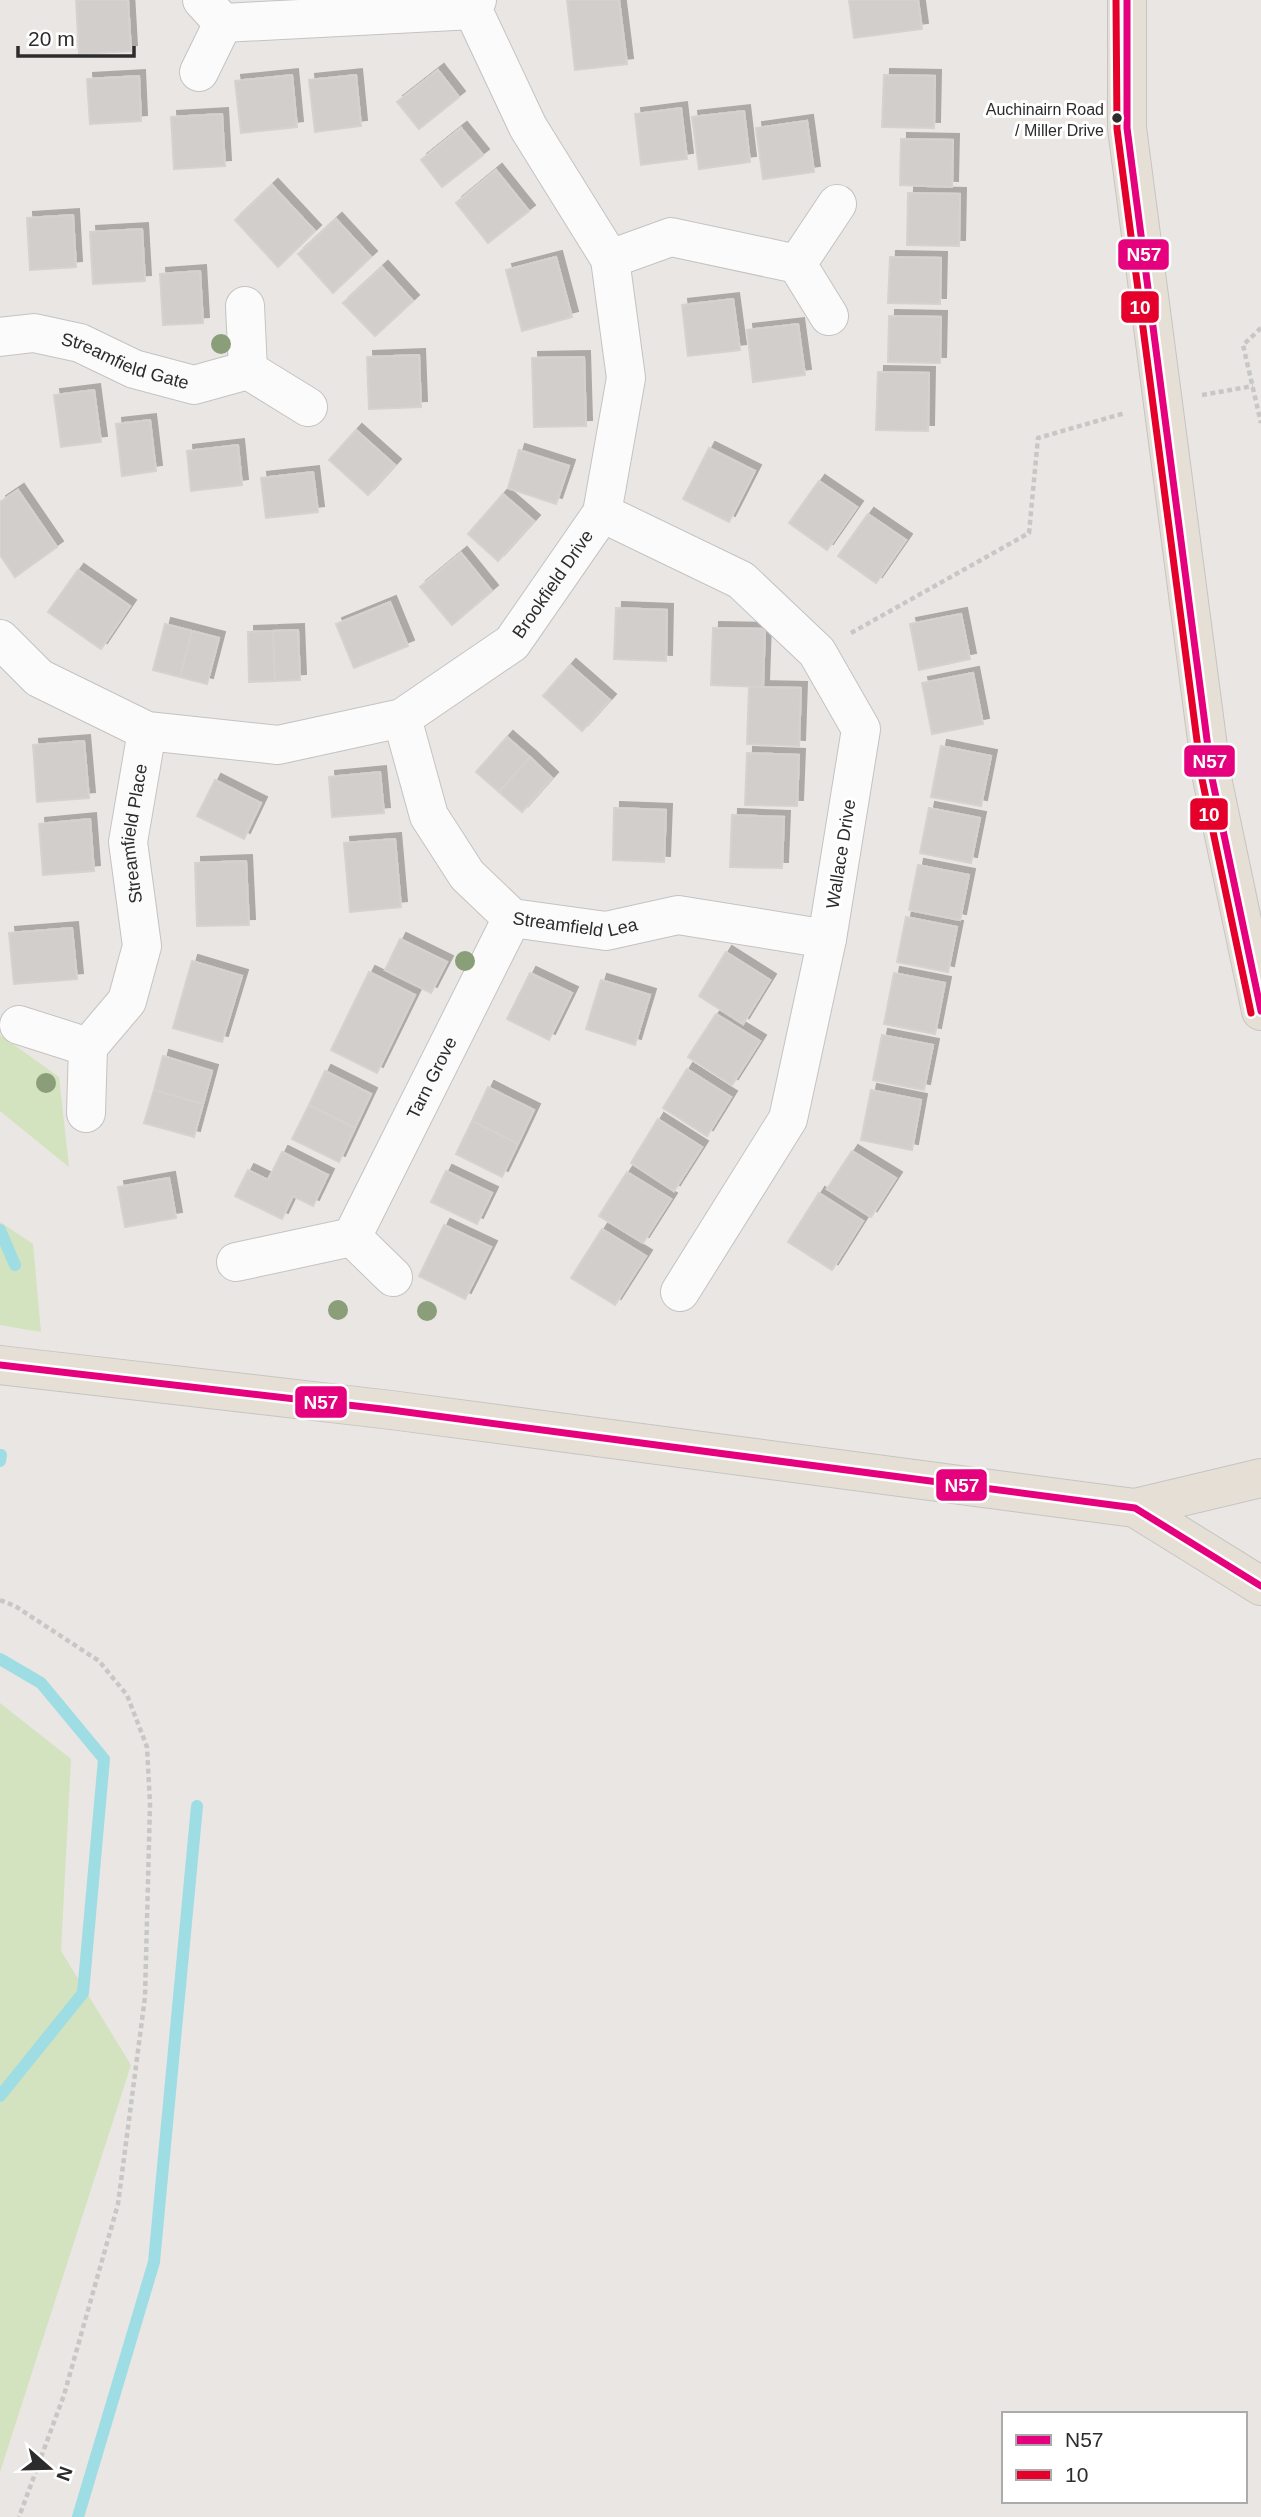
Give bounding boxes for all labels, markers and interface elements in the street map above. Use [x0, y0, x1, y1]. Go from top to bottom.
scale bar [18, 14, 133, 58]
text: 20 m [28, 27, 75, 50]
place label: Auchinairn Road / Miller Drive [986, 101, 1104, 139]
marker: Auchinairn Road / Miller Drive [1110, 111, 1124, 125]
line badge: N57 [1117, 238, 1170, 271]
text: N57 [1127, 244, 1161, 265]
line badge: 10 [1120, 290, 1160, 324]
text: 10 [1129, 297, 1151, 318]
street label: Streamfield Gate [59, 329, 191, 393]
street label: Brookfield Drive [508, 526, 597, 642]
line badge: N57 [1183, 744, 1236, 778]
text: N57 [1193, 751, 1227, 772]
street label: Streamfield Place [118, 762, 151, 905]
line badge: 10 [1189, 797, 1229, 831]
street label: Wallace Drive [822, 798, 860, 910]
text: 10 [1198, 804, 1220, 825]
street label: Streamfield Lea [511, 908, 640, 941]
street label: Tarn Grove [403, 1034, 461, 1122]
line badge: N57 [294, 1385, 348, 1419]
text: N57 [304, 1392, 338, 1413]
line badge: N57 [935, 1468, 988, 1502]
text: N57 [945, 1475, 979, 1496]
legend [1002, 2412, 1247, 2503]
text: N57 [1065, 2428, 1104, 2451]
north arrow [14, 2433, 84, 2503]
text: 10 [1065, 2463, 1088, 2486]
text: N [52, 2464, 77, 2484]

